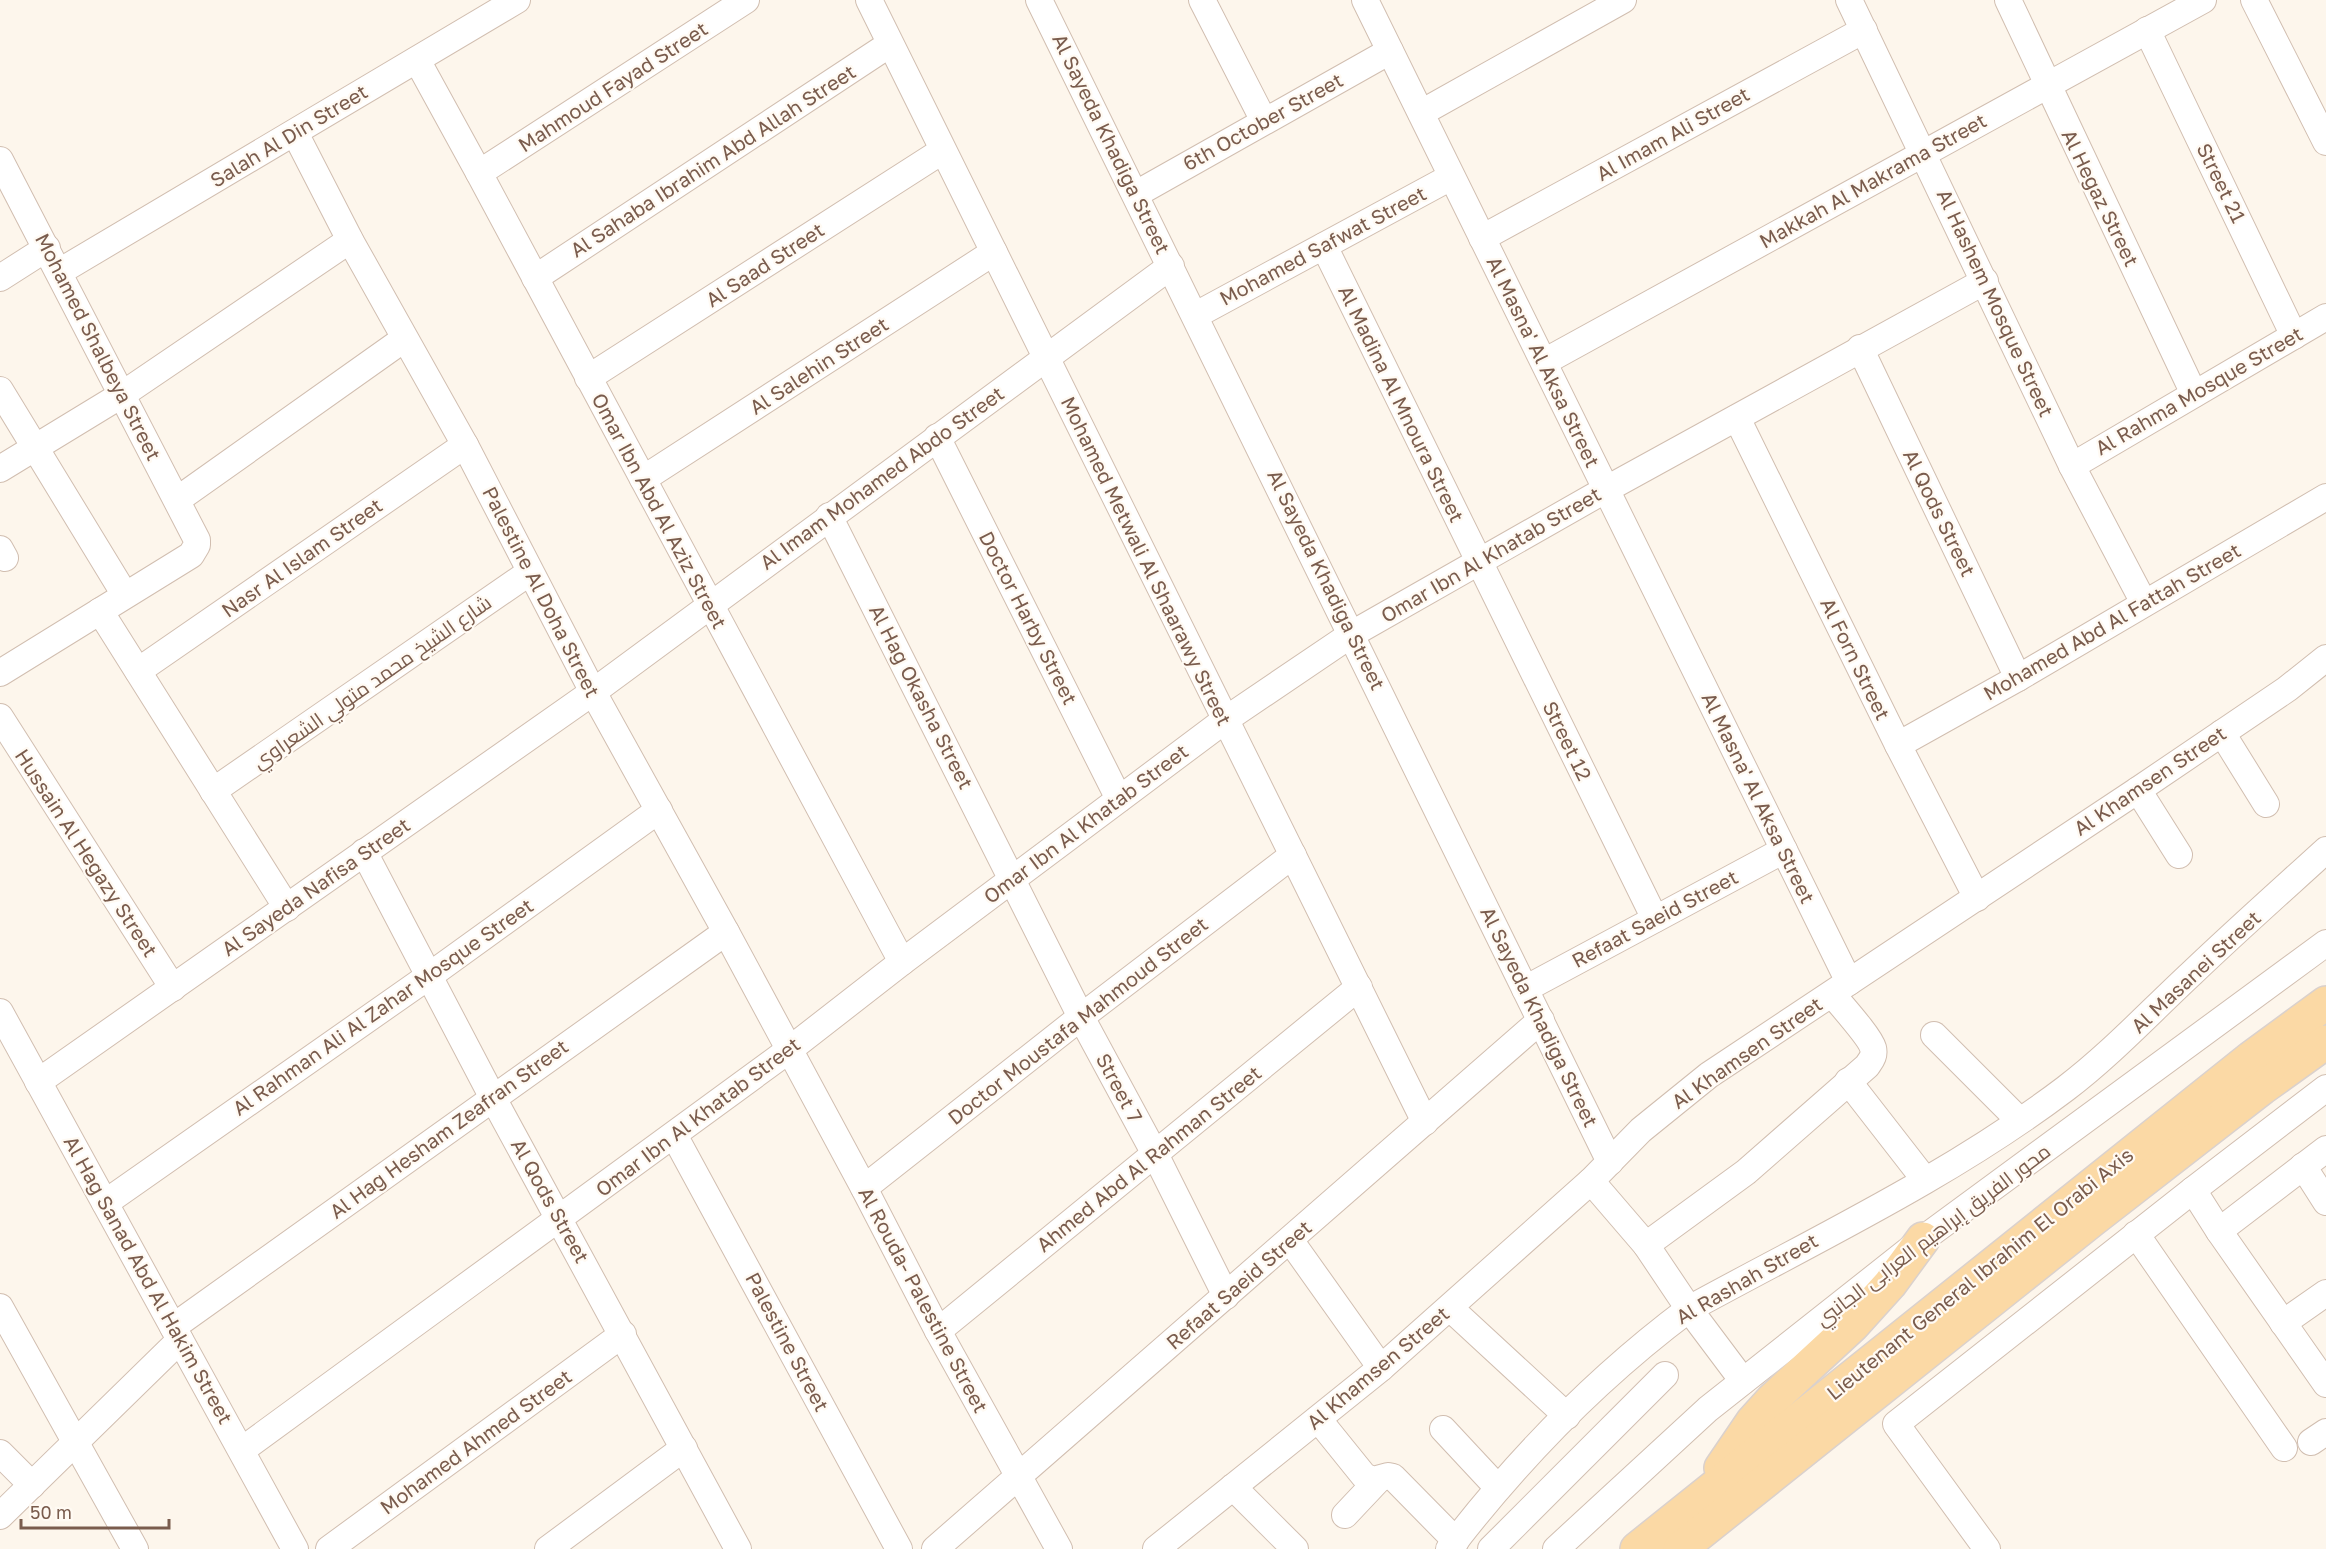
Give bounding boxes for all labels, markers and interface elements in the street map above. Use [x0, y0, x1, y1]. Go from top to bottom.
street label: Mahmoud Fayad Street [513, 16, 712, 156]
street label: Al Sayeda Khadiga Street [1048, 30, 1176, 258]
street label: Al Sahaba Ibrahim Abd Allah Street [565, 59, 860, 261]
street label: 6th October Street [1178, 67, 1347, 175]
street label: Salah Al Din Street [205, 79, 372, 192]
street label: Al Imam Ali Street [1592, 81, 1753, 185]
street label: Makkah Al Makrama Street [1755, 108, 1990, 253]
street label: Al Hegaz Street [2057, 125, 2144, 270]
street label: Street 21 [2192, 139, 2252, 227]
street label: Mohamed Safwat Street [1215, 180, 1430, 310]
street label: Al Hashem Mosque Street [1933, 185, 2059, 420]
street label: Al Saad Street [701, 217, 828, 311]
street label: Mohamed Shalbeya Street [31, 229, 167, 464]
street label: Al Masna' Al Aksa Street [1482, 252, 1605, 471]
street label: Al Madina Al Mnoura Street [1334, 281, 1470, 526]
street label: Al Salehin Street [745, 311, 892, 419]
street label: Al Rahma Mosque Street [2091, 321, 2306, 459]
street label: Al Imam Mohamed Abdo Street [755, 380, 1008, 574]
street label: Omar Ibn Abd Al Aziz Street [587, 389, 732, 632]
street label: Mohamed Metwali Al Shaarawy Street [1057, 392, 1237, 729]
street label: Al Qods Street [1899, 445, 1981, 580]
street label: Al Sayeda Khadiga Street [1263, 466, 1391, 694]
street label: Omar Ibn Al Khatab Street [1376, 481, 1605, 627]
street label: Palestine Al Doha Street [478, 482, 605, 701]
street label: Nasr Al Islam Street [216, 493, 386, 622]
street label: Doctor Harby Street [975, 527, 1083, 708]
street label: Mohamed Abd Al Fattah Street [1979, 537, 2244, 705]
street label: شارع الشيخ محمد متولي الشعراوي [247, 589, 498, 777]
street label: Al Forn Street [1816, 594, 1896, 723]
street label: Al Hag Okasha Street [865, 600, 979, 793]
street label: Al Masna' Al Aksa Street [1697, 688, 1820, 907]
street label: Street 12 [1538, 697, 1597, 784]
street label: Al Khamsen Street [2069, 720, 2230, 840]
street label: Omar Ibn Al Khatab Street [978, 738, 1192, 908]
street label: Hussain Al Hegazy Street [11, 744, 163, 961]
street label: Al Sayeda Nafisa Street [217, 812, 414, 960]
street label: Refaat Saeid Street [1567, 864, 1742, 972]
street label: Al Rahman Ali Al Zahar Mosque Street [227, 893, 537, 1120]
street label: Al Sayeda Khadiga Street [1476, 903, 1604, 1131]
street label: Al Masanei Street [2126, 905, 2265, 1037]
street label: Doctor Moustafa Mahmoud Street [943, 911, 1212, 1129]
street label: Al Khamsen Street [1667, 991, 1826, 1113]
street label: Omar Ibn Al Khatab Street [590, 1031, 804, 1201]
street label: Al Hag Hesham Zeafran Street [324, 1034, 572, 1223]
street label: Street 7 [1092, 1049, 1148, 1126]
street label: Ahmed Abd Al Rahman Street [1031, 1060, 1266, 1256]
street label: Al Hag Sanad Abd Al Hakim Street [59, 1131, 238, 1428]
street label: Al Qods Street [507, 1134, 595, 1267]
street label: محور الفريق إبراهيم العرابى الجانبي [1810, 1138, 2058, 1334]
street label: Lieutenant General Ibrahim El Orabi Axis [1821, 1142, 2137, 1404]
street label: Al Rouda- Palestine Street [854, 1183, 994, 1416]
street label: Refaat Saeid Street [1161, 1215, 1316, 1354]
street label: Al Rashah Street [1671, 1228, 1822, 1328]
street label: Palestine Street [741, 1268, 835, 1415]
street label: Al Khamsen Street [1301, 1301, 1453, 1434]
street label: Mohamed Ahmed Street [375, 1364, 576, 1519]
scale bar [21, 1492, 170, 1530]
text: 50 m [30, 1501, 72, 1523]

